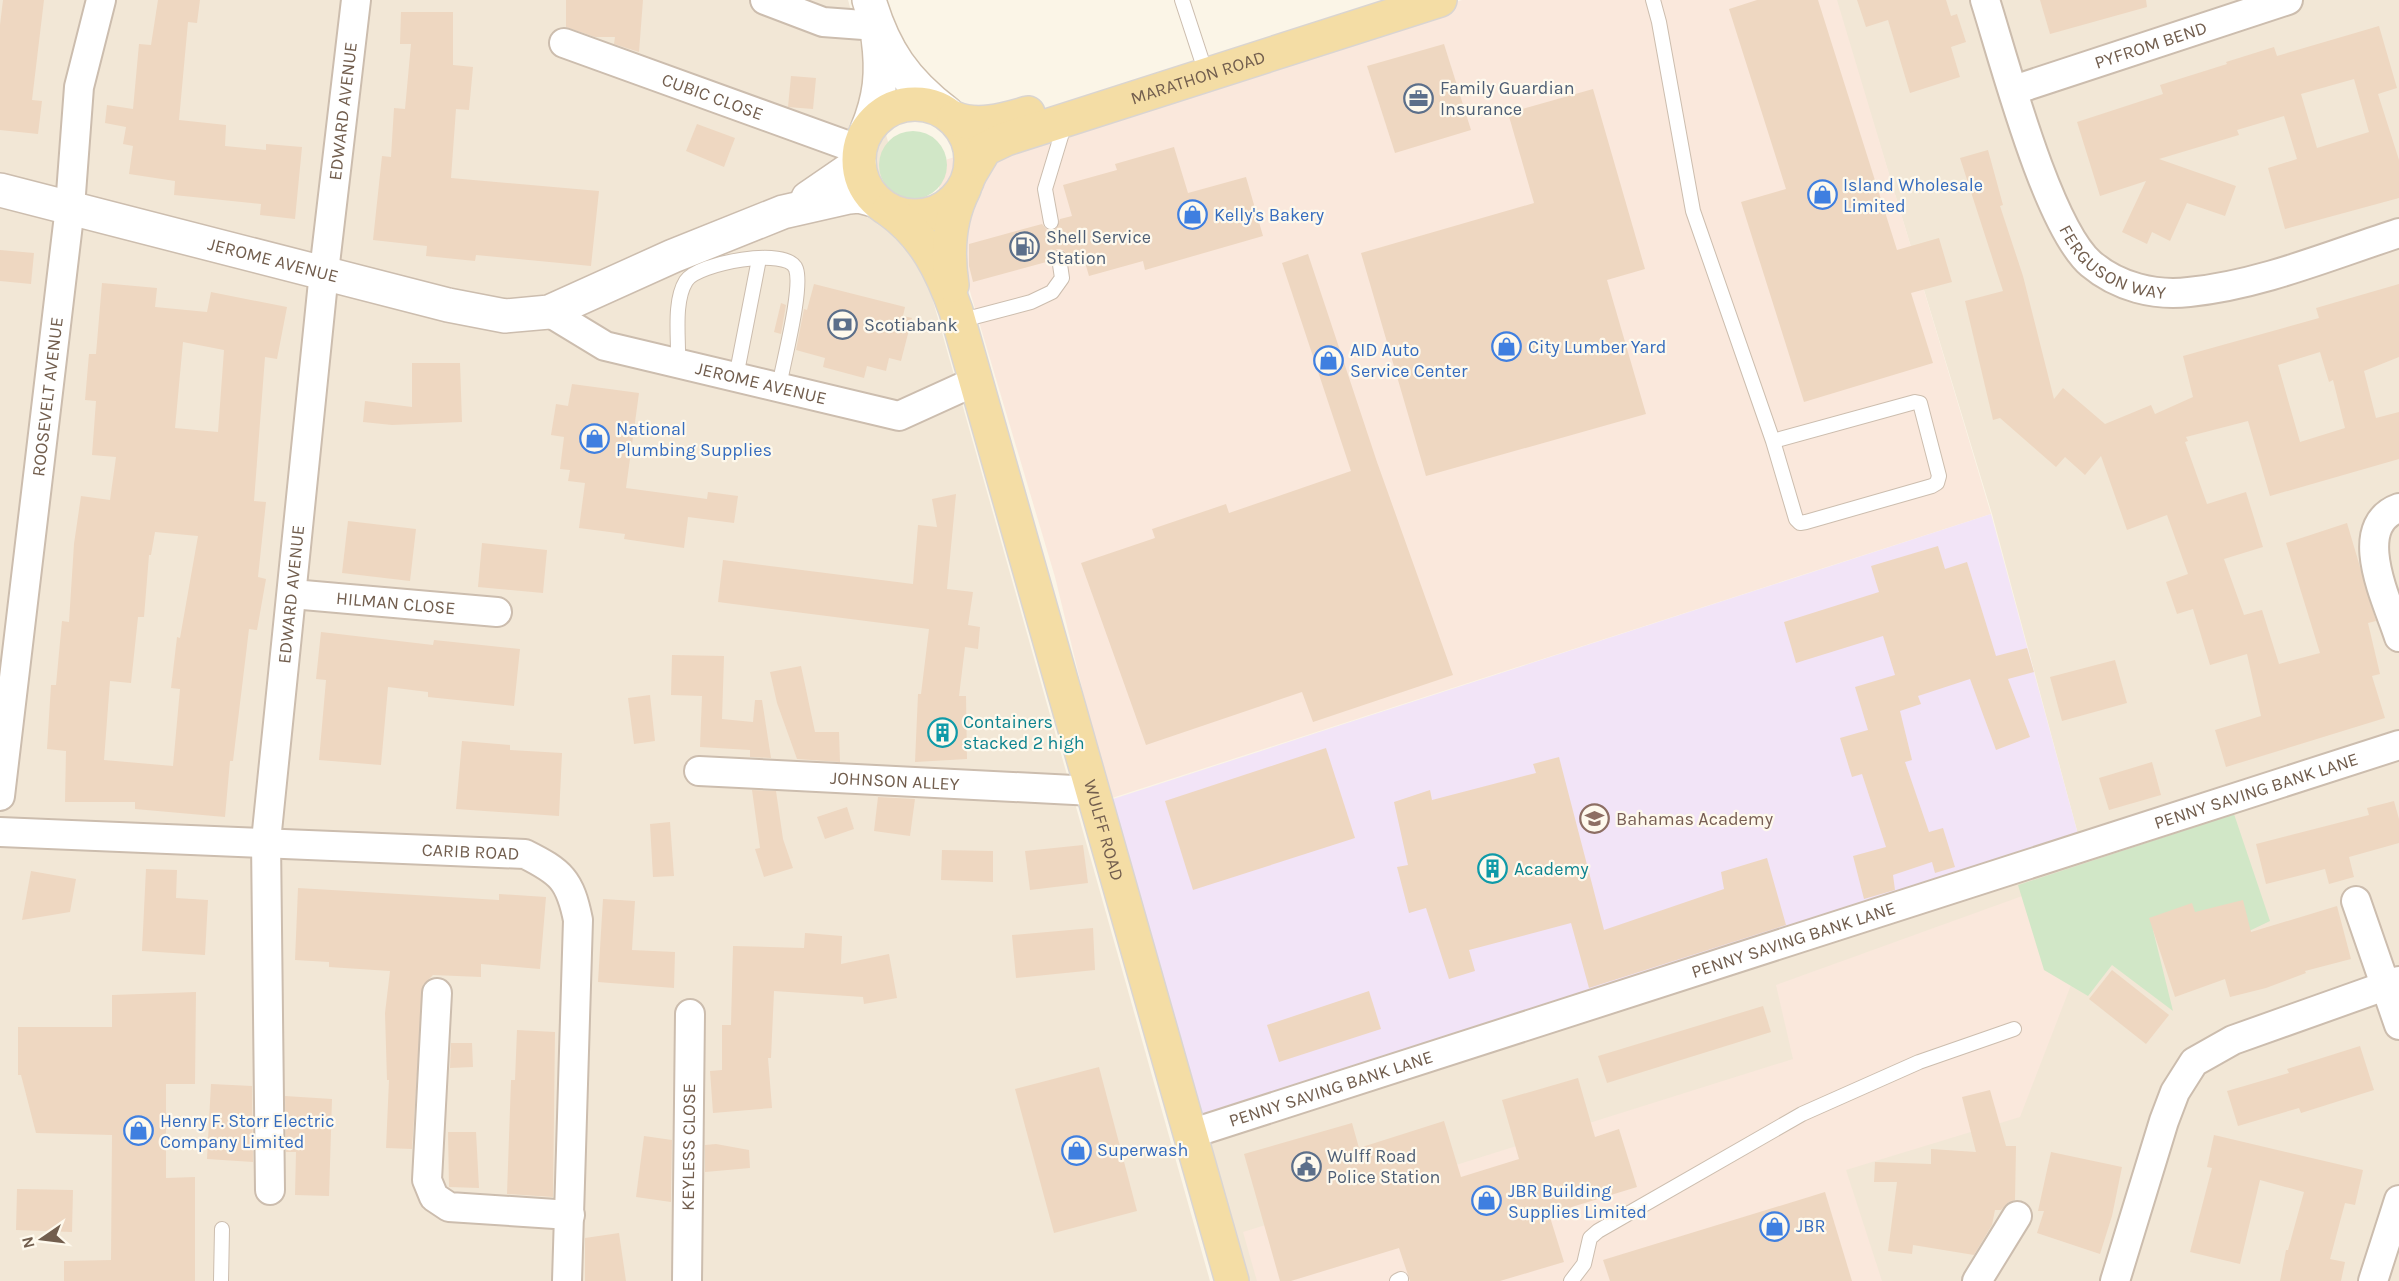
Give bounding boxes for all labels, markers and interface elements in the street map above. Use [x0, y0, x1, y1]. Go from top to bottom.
street label: PYFROM BEND [2092, 16, 2210, 74]
street label: EDWARD AVENUE [324, 41, 362, 182]
street label: MARATHON ROAD [1128, 46, 1268, 109]
street label: CUBIC CLOSE [659, 68, 766, 125]
place label: Family Guardian Insurance [1440, 77, 1575, 120]
office icon: Family Guardian Insurance [1403, 82, 1435, 114]
place label: Island Wholesale Limited [1843, 174, 1983, 217]
shop icon: Island Wholesale Limited [1806, 179, 1838, 211]
shop icon: Kelly's Bakery [1177, 199, 1209, 231]
place label: Kelly's Bakery [1214, 204, 1325, 226]
street label: FERGUSON WAY [2054, 221, 2167, 304]
place label: Shell Service Station [1046, 226, 1151, 269]
fuel station icon: Shell Service Station [1009, 231, 1041, 263]
street label: JEROME AVENUE [206, 233, 341, 287]
bank icon: Scotiabank [827, 309, 859, 341]
place label: Scotiabank [864, 314, 958, 336]
street label: ROOSEVELT AVENUE [27, 316, 68, 478]
shop icon: City Lumber Yard [1491, 331, 1523, 363]
place label: City Lumber Yard [1528, 336, 1667, 358]
place label: AID Auto Service Center [1350, 339, 1468, 382]
shop icon: AID Auto Service Center [1313, 344, 1345, 376]
street label: JEROME AVENUE [693, 357, 829, 409]
place label: National Plumbing Supplies [616, 418, 772, 461]
shop icon: National Plumbing Supplies [579, 423, 611, 455]
street label: EDWARD AVENUE [273, 524, 309, 665]
street label: HILMAN CLOSE [335, 587, 456, 619]
place label: Containers stacked 2 high [963, 711, 1085, 754]
building icon: Containers stacked 2 high [926, 716, 958, 748]
street label: PENNY SAVING BANK LANE [2151, 748, 2361, 834]
street label: JOHNSON ALLEY [830, 767, 960, 795]
street label: WULFF ROAD [1079, 777, 1129, 883]
school or university icon: Bahamas Academy [1579, 803, 1611, 835]
place label: Bahamas Academy [1616, 808, 1774, 830]
street label: CARIB ROAD [421, 839, 520, 865]
building icon: Academy [1477, 853, 1509, 885]
place label: Academy [1514, 858, 1589, 880]
street label: PENNY SAVING BANK LANE [1689, 897, 1898, 983]
street label: PENNY SAVING BANK LANE [1226, 1046, 1436, 1132]
street label: KEYLESS CLOSE [677, 1083, 700, 1211]
place label: Henry F. Storr Electric Company Limited [160, 1110, 335, 1153]
shop icon: Henry F. Storr Electric Company Limited [123, 1115, 155, 1147]
shop icon: Superwash [1060, 1134, 1092, 1166]
place label: Superwash [1097, 1139, 1188, 1161]
place label: Wulff Road Police Station [1327, 1145, 1440, 1188]
public building icon: Wulff Road Police Station [1290, 1150, 1322, 1182]
place label: JBR Building Supplies Limited [1508, 1180, 1647, 1223]
shop icon: JBR Building Supplies Limited [1471, 1185, 1503, 1217]
north arrow [12, 1209, 72, 1269]
shop icon: JBR [1759, 1210, 1791, 1242]
place label: JBR [1796, 1215, 1825, 1237]
text: N [17, 1235, 39, 1250]

